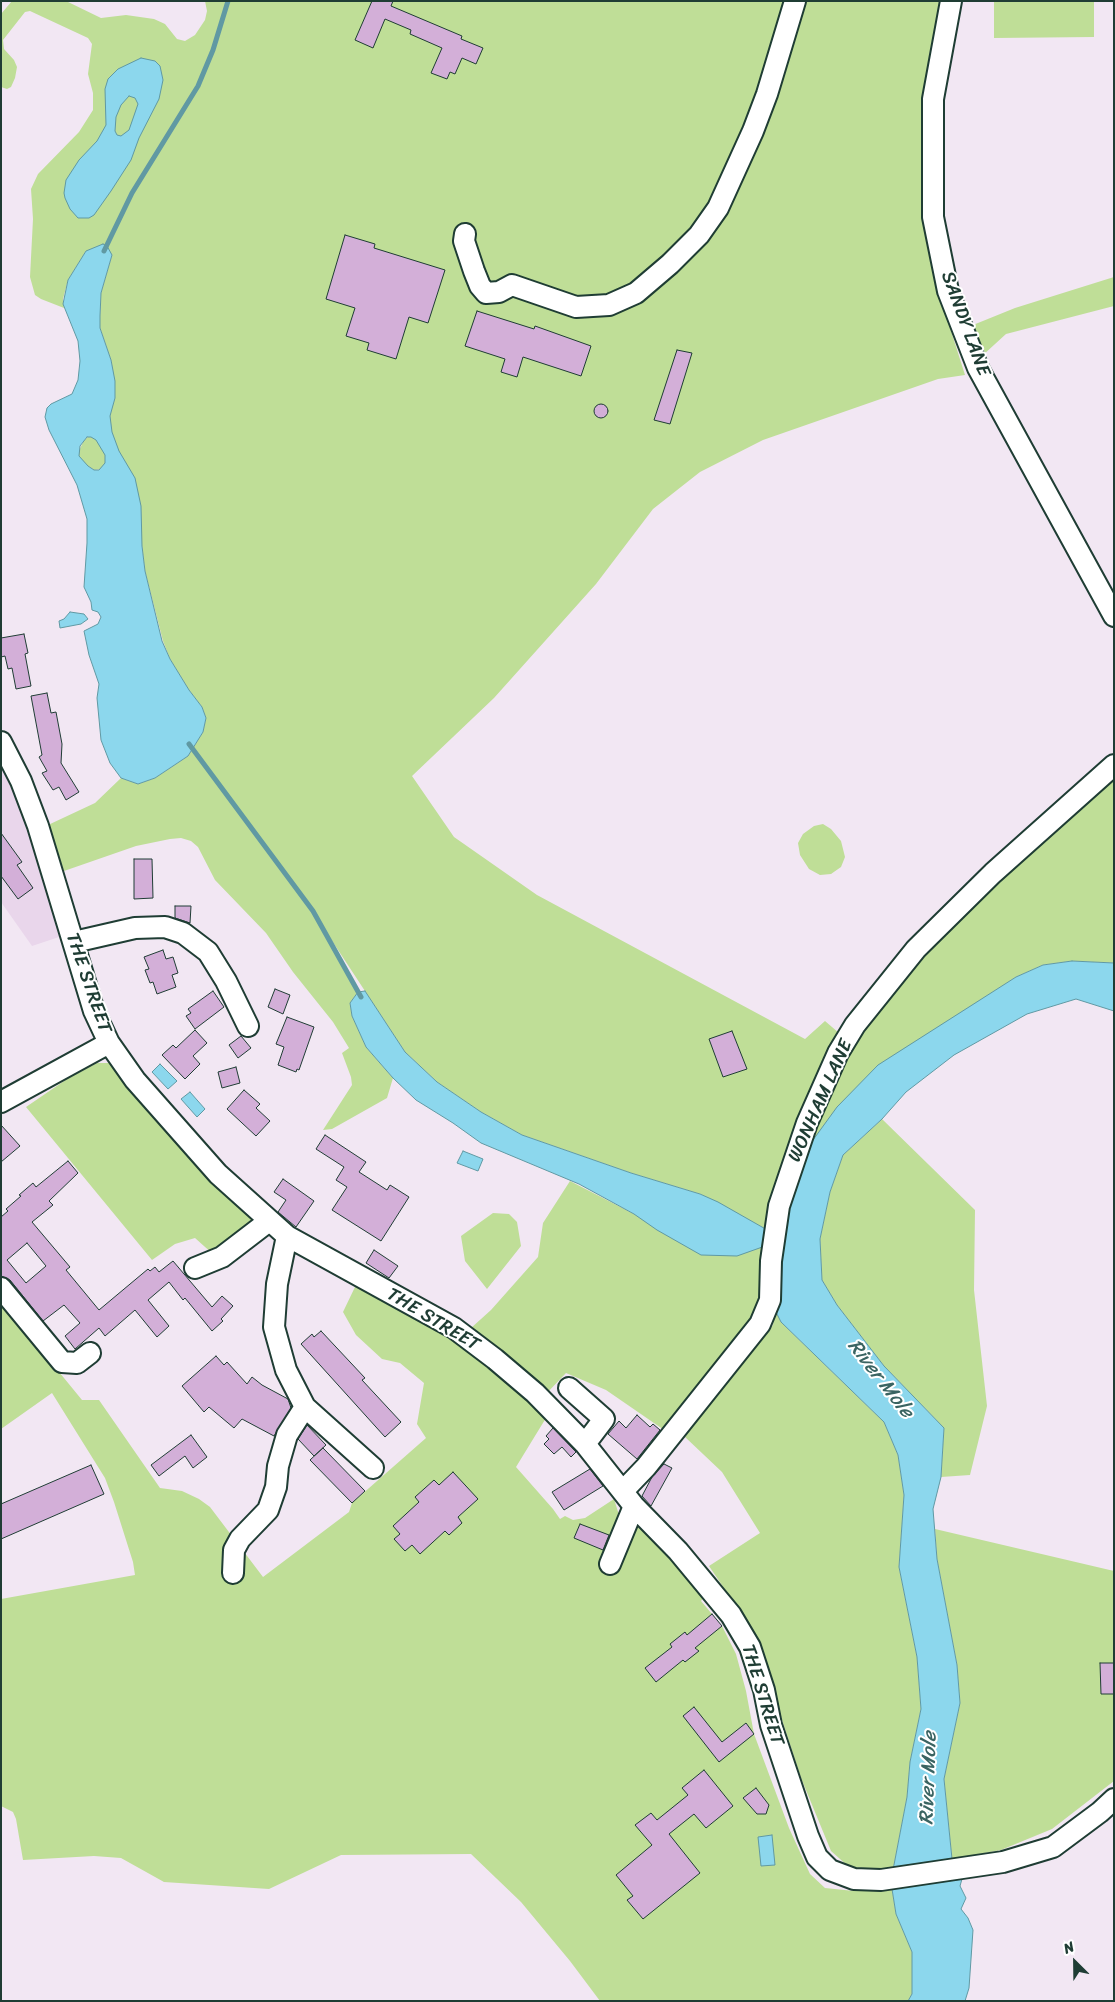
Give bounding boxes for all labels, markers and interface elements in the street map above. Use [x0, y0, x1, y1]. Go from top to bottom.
street label: SANDY LANE [936, 269, 994, 379]
street label: THE STREET [60, 930, 116, 1036]
street label: WONHAM LANE [784, 1036, 858, 1166]
street label: THE STREET [382, 1283, 484, 1357]
water label: River Mole [842, 1335, 918, 1423]
street label: THE STREET [736, 1642, 788, 1748]
water label: River Mole [915, 1731, 943, 1825]
text: N [1060, 1934, 1078, 1961]
north arrow [1050, 1937, 1100, 1987]

